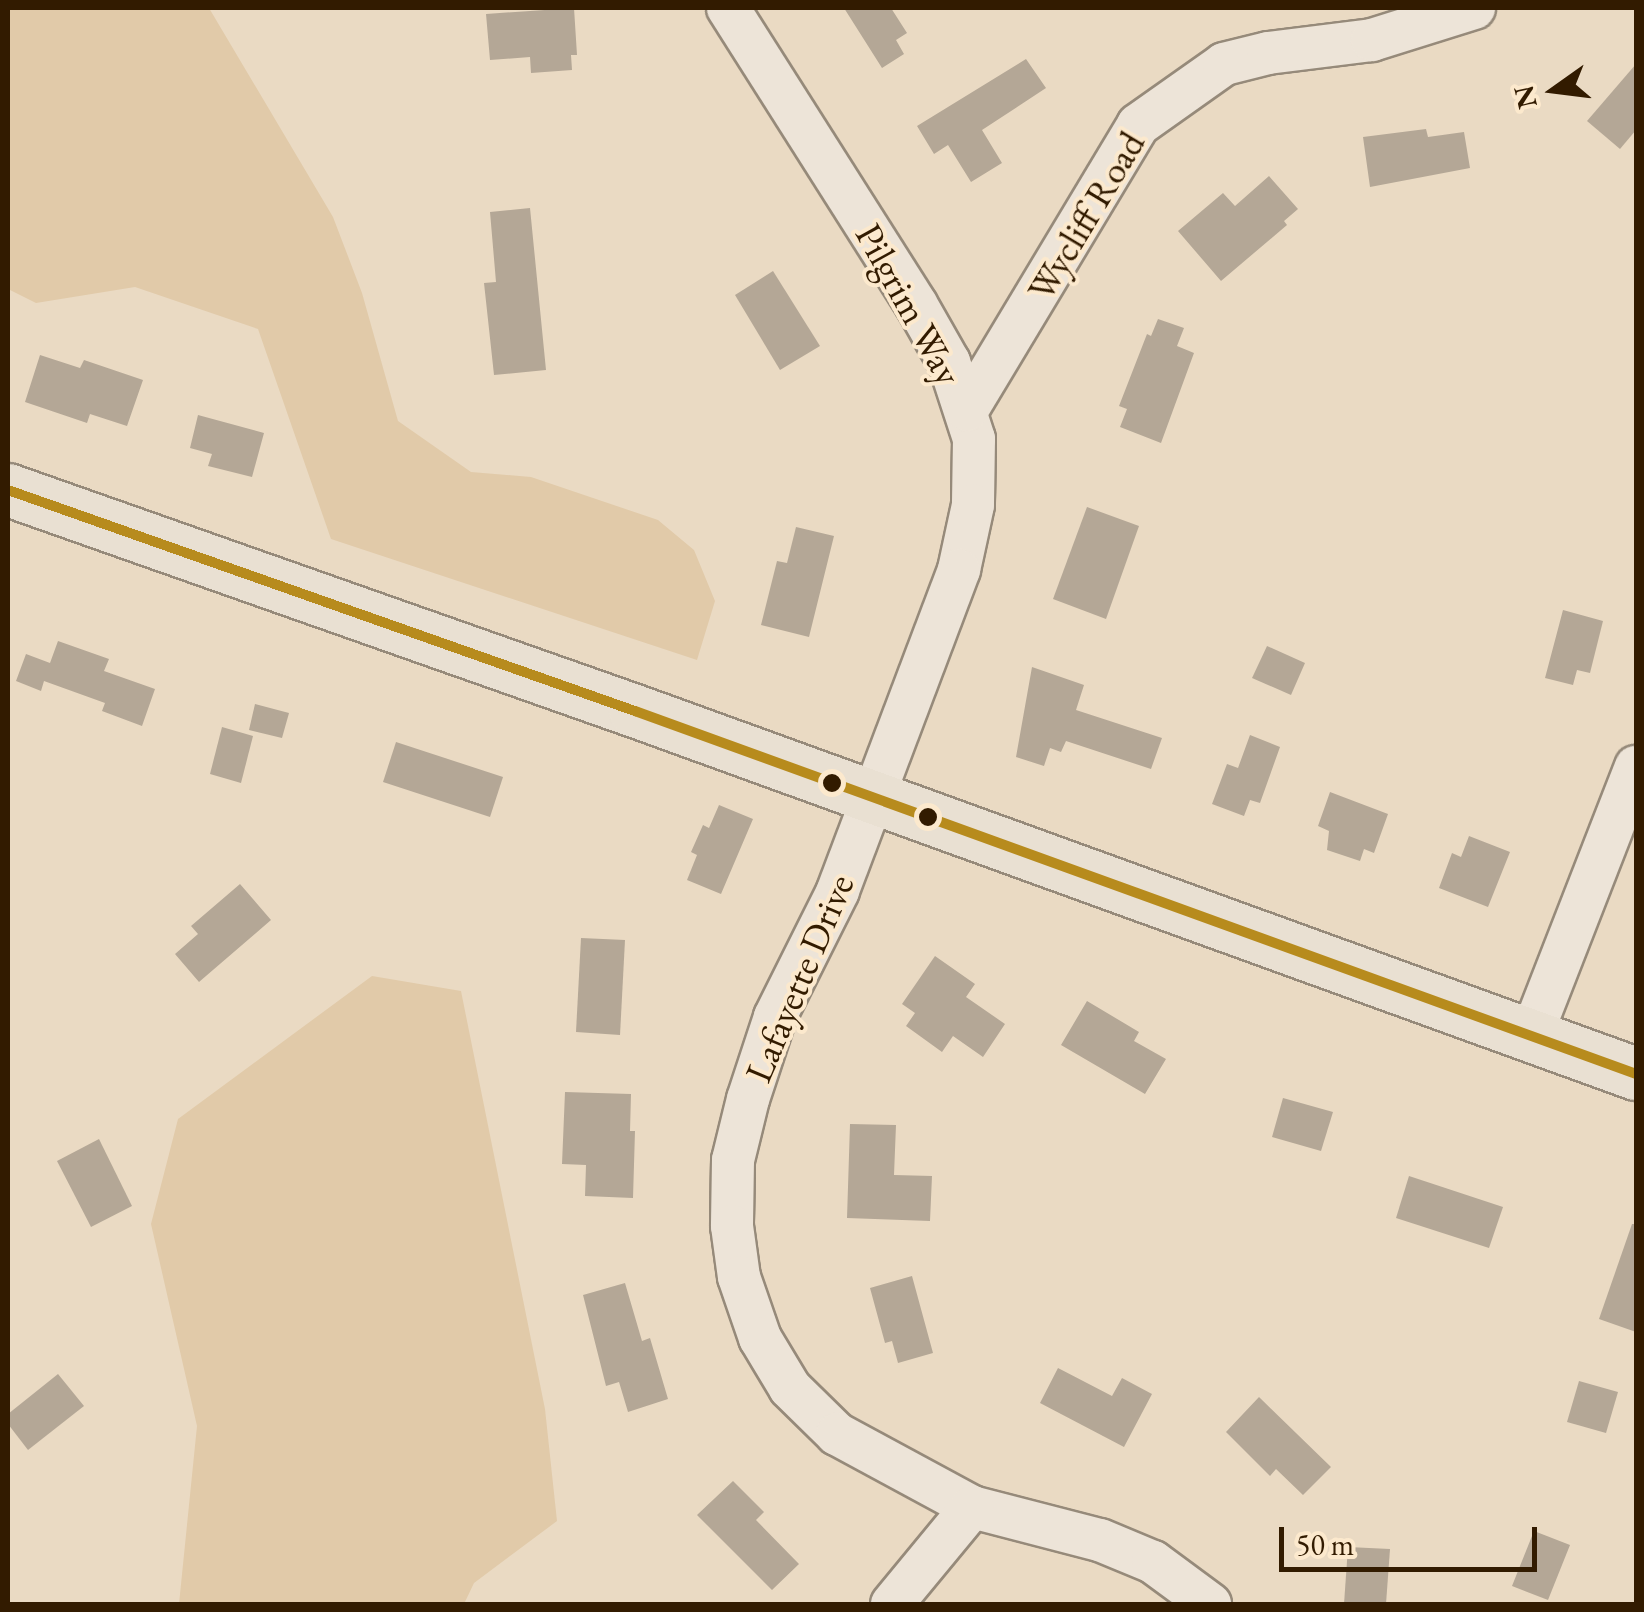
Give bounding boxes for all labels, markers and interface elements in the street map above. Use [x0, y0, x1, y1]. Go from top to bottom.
north arrow [1504, 40, 1604, 140]
text: N [1505, 82, 1545, 113]
street label: Wycliff Road [1018, 123, 1154, 309]
street label: Pilgrim Way [846, 215, 972, 393]
unlabelled marker [822, 773, 842, 793]
unlabelled marker [918, 807, 938, 827]
street label: Lafayette Drive [735, 867, 863, 1089]
scale bar [1284, 1507, 1542, 1569]
text: 50 m [1296, 1525, 1354, 1564]

